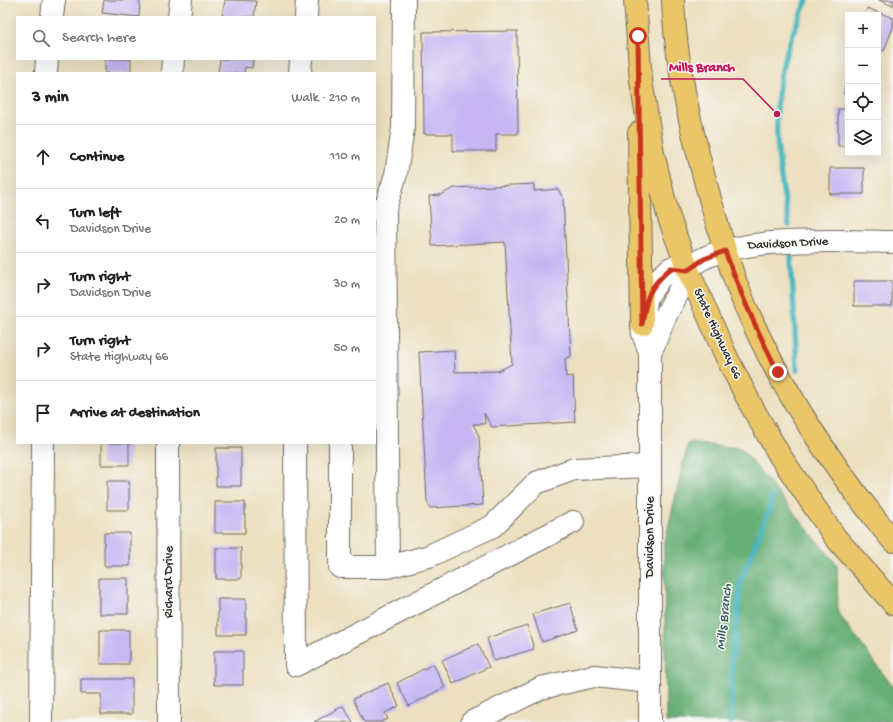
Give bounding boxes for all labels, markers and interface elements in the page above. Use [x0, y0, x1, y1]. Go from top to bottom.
map controls [845, 12, 881, 156]
button: + [845, 12, 881, 48]
search box [16, 16, 376, 60]
icon: search [30, 27, 52, 49]
route start [629, 27, 647, 45]
text: Search here [62, 29, 136, 47]
button: − [845, 48, 881, 84]
callout: Mills Branch [661, 53, 743, 79]
text: Mills Branch [669, 60, 736, 77]
button: locate [845, 84, 881, 120]
text: 3 min [32, 88, 69, 108]
text: Walk · 210 m [292, 91, 360, 106]
button: layers [845, 120, 881, 156]
icon: ahead [32, 146, 54, 168]
text: Continue [70, 148, 124, 166]
text: 110 m [330, 149, 360, 164]
text: Turn left [70, 204, 121, 222]
icon: left [32, 210, 54, 232]
text: 20 m [334, 213, 360, 228]
text: Davidson Drive [70, 222, 151, 237]
street label: Davidson Drive [746, 234, 829, 254]
text: Turn right [70, 268, 130, 286]
icon: right [32, 274, 54, 296]
text: 30 m [334, 277, 360, 292]
text: Davidson Drive [70, 286, 151, 301]
street label: State Highway 66 [689, 286, 745, 382]
text: Turn right [70, 332, 130, 350]
icon: right [32, 338, 54, 360]
text: 50 m [333, 341, 360, 356]
text: State Highway 66 [70, 350, 168, 365]
route end [769, 363, 787, 381]
icon: arrive [32, 402, 54, 424]
text: Arrive at destination [70, 404, 200, 422]
street label: Davidson Drive [643, 496, 658, 578]
street label: Richard Drive [162, 546, 177, 618]
water label: Mills Branch [713, 583, 737, 651]

